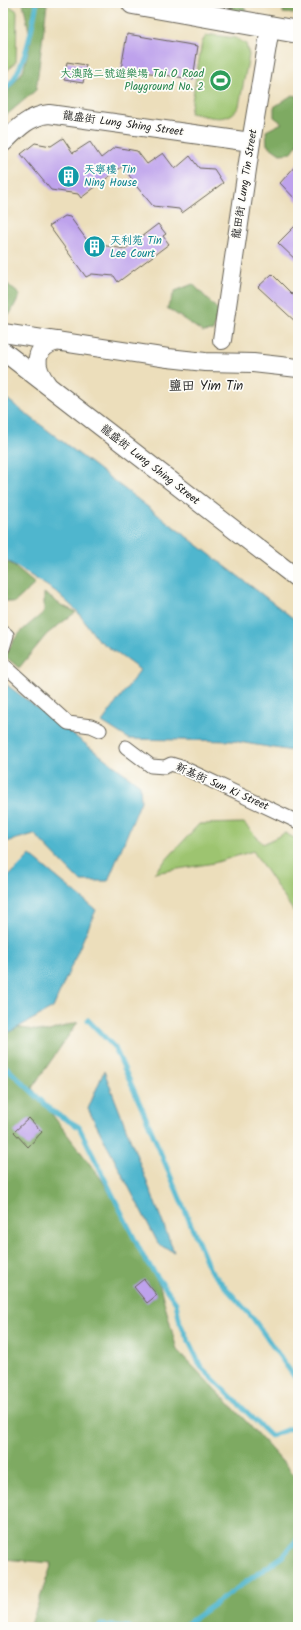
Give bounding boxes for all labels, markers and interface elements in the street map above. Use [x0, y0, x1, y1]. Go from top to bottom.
place label: 大澳路二號遊樂場 Tai O Road Playground No. 2 [60, 65, 204, 96]
sports icon: 大澳路二號遊樂場 Tai O Road Playground No. 2 [207, 67, 233, 93]
street label: 龍盛街 Lung Shing Street [61, 107, 185, 142]
street label: 龍田街 Lung Tin Street [227, 127, 263, 240]
place label: 天寧樓 Tin Ning House [84, 161, 137, 192]
building icon: 天寧樓 Tin Ning House [56, 163, 82, 189]
place label: 天利苑 Tin Lee Court [110, 232, 162, 263]
building icon: 天利苑 Tin Lee Court [82, 234, 108, 260]
district label: 鹽田 Yim Tin [169, 376, 243, 397]
street label: 龍盛街 Lung Shing Street [96, 420, 204, 510]
street label: 新基街 Sun Ki Street [173, 758, 272, 816]

